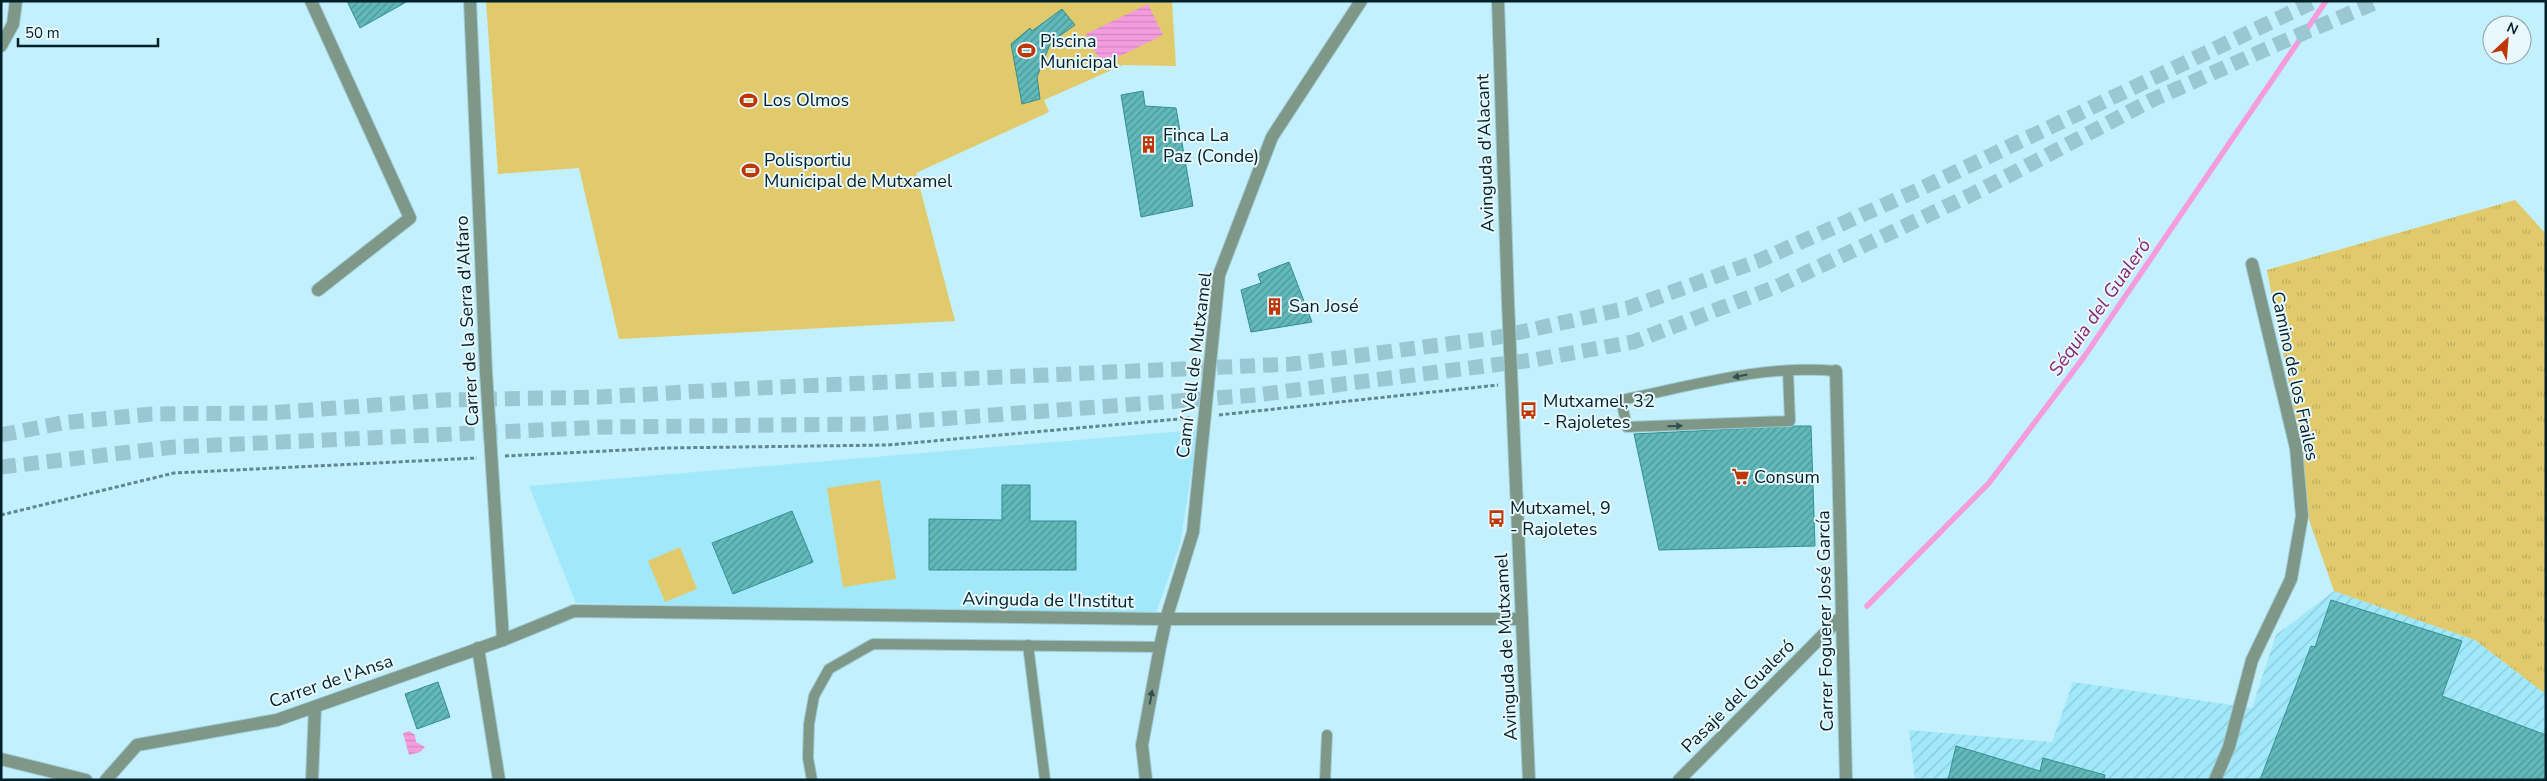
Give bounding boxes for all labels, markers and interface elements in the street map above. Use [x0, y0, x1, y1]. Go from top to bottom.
scale bar [18, 15, 158, 47]
north arrow [2482, 15, 2532, 65]
text: N [2504, 18, 2521, 40]
text: 50 m [25, 23, 60, 43]
place label: Piscina Municipal [1040, 29, 1118, 74]
sports icon: Piscina Municipal [1016, 41, 1036, 61]
street label: Avinguda d'Alacant [1470, 73, 1500, 233]
place label: Los Olmos [763, 88, 849, 112]
sports icon: Los Olmos [739, 90, 759, 110]
place label: Finca La Paz (Conde) [1163, 123, 1259, 168]
building icon: Finca La Paz (Conde) [1139, 135, 1159, 155]
place label: Polisportiu Municipal de Mutxamel [764, 148, 953, 193]
sports icon: Polisportiu Municipal de Mutxamel [740, 160, 760, 180]
street label: Carrer de la Serra d'Alfaro [449, 215, 485, 427]
water label: Séquia del Gualeró [2043, 234, 2157, 381]
street label: Camí Vell de Mutxamel [1171, 270, 1217, 460]
street label: Camino de los Frailes [2265, 289, 2325, 463]
place label: San José [1289, 294, 1359, 318]
building icon: San José [1265, 296, 1285, 316]
one-way arrow [1731, 373, 1747, 381]
place label: Mutxamel, 32 - Rajoletes [1543, 389, 1655, 434]
bus stop icon: Mutxamel, 32 - Rajoletes [1519, 401, 1539, 421]
one-way arrow [1667, 421, 1683, 429]
place label: Consum [1754, 465, 1820, 489]
supermarket icon: Consum [1730, 467, 1750, 487]
place label: Mutxamel, 9 - Rajoletes [1510, 496, 1611, 541]
bus stop icon: Mutxamel, 9 - Rajoletes [1486, 508, 1506, 528]
street label: Carrer Foguerer José García [1811, 510, 1839, 732]
street label: Avinguda de Mutxamel [1489, 552, 1523, 741]
street label: Avinguda de l'Institut [962, 587, 1135, 614]
street label: Pasaje del Gualeró [1676, 634, 1800, 758]
street label: Carrer de l'Ansa [266, 649, 396, 713]
one-way arrow [1147, 688, 1155, 704]

